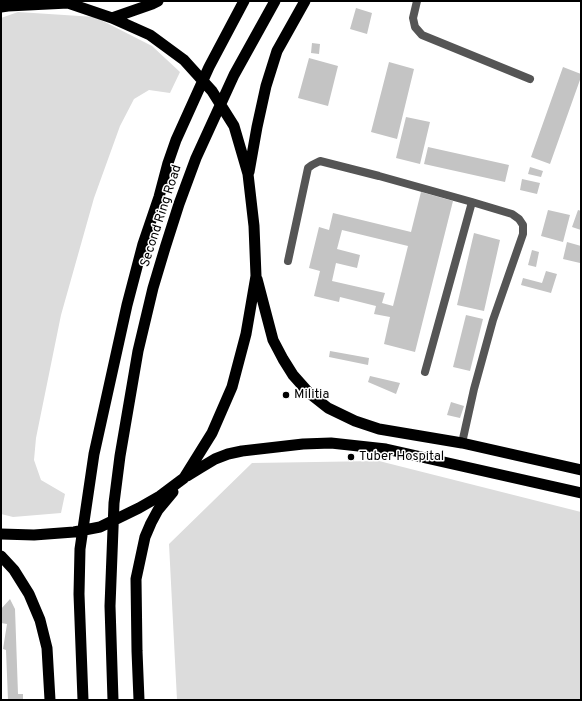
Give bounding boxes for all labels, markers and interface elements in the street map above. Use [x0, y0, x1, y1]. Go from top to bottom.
street label: Second Ring Road [138, 163, 186, 269]
place label: Militia [294, 387, 329, 403]
marker: Militia [281, 390, 291, 400]
place label: Tuber Hospital [359, 449, 444, 465]
marker: Tuber Hospital [346, 452, 356, 462]

